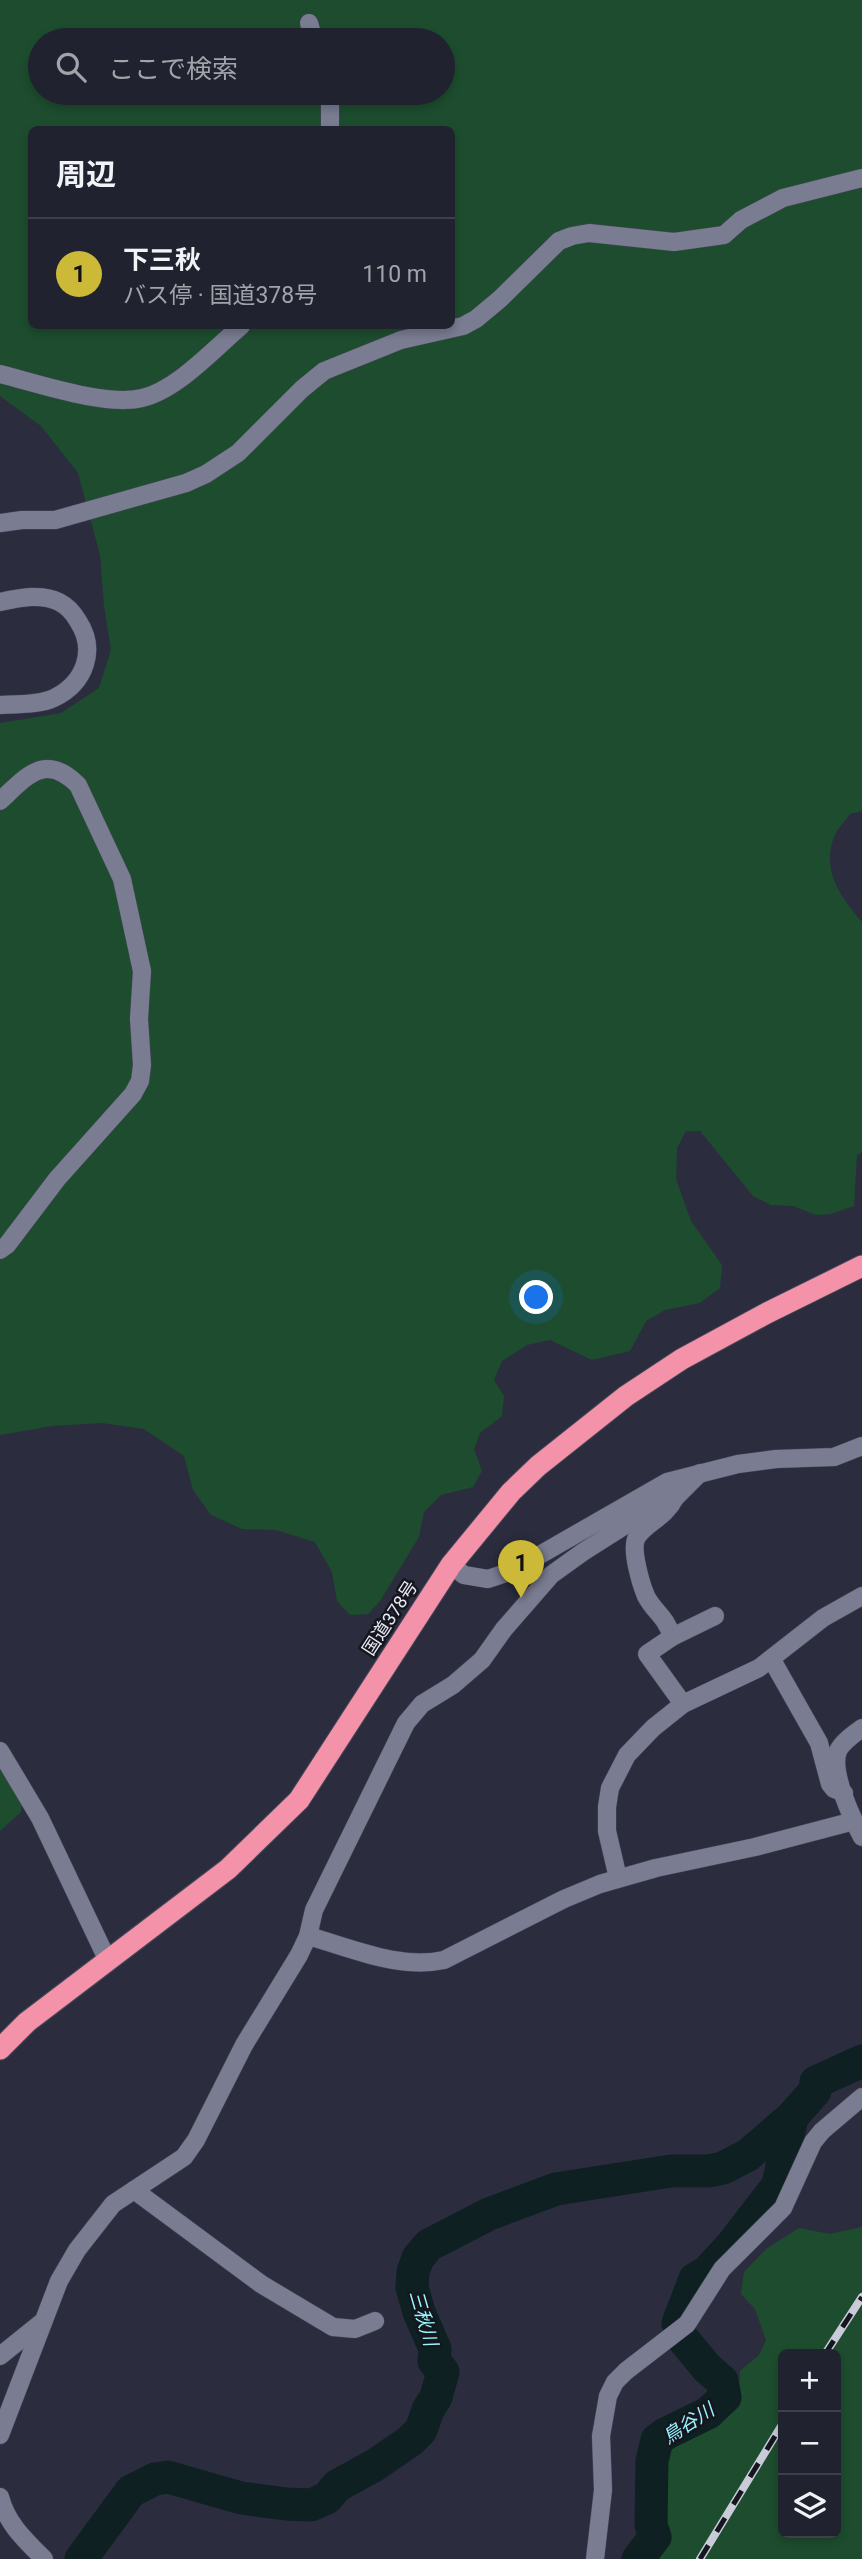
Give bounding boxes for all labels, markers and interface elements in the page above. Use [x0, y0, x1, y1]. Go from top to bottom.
search box [28, 28, 455, 105]
icon: search [52, 48, 90, 86]
text: ここで検索 [108, 54, 238, 84]
text: 周辺 [56, 157, 116, 192]
text: 下三秋 [123, 245, 201, 275]
text: 1 [72, 261, 86, 288]
text: 110 m [362, 261, 427, 288]
text: バス停 · 国道378号 [123, 282, 317, 309]
your location [519, 1280, 553, 1314]
pin: 1 [498, 1540, 544, 1598]
street label: 国道378号 [358, 1577, 421, 1659]
water label: 三秋川 [405, 2288, 443, 2351]
map controls [778, 2349, 841, 2538]
button: + [778, 2349, 841, 2412]
water label: 鳥谷川 [658, 2397, 720, 2449]
button: − [778, 2412, 841, 2475]
button: layers [778, 2475, 841, 2538]

